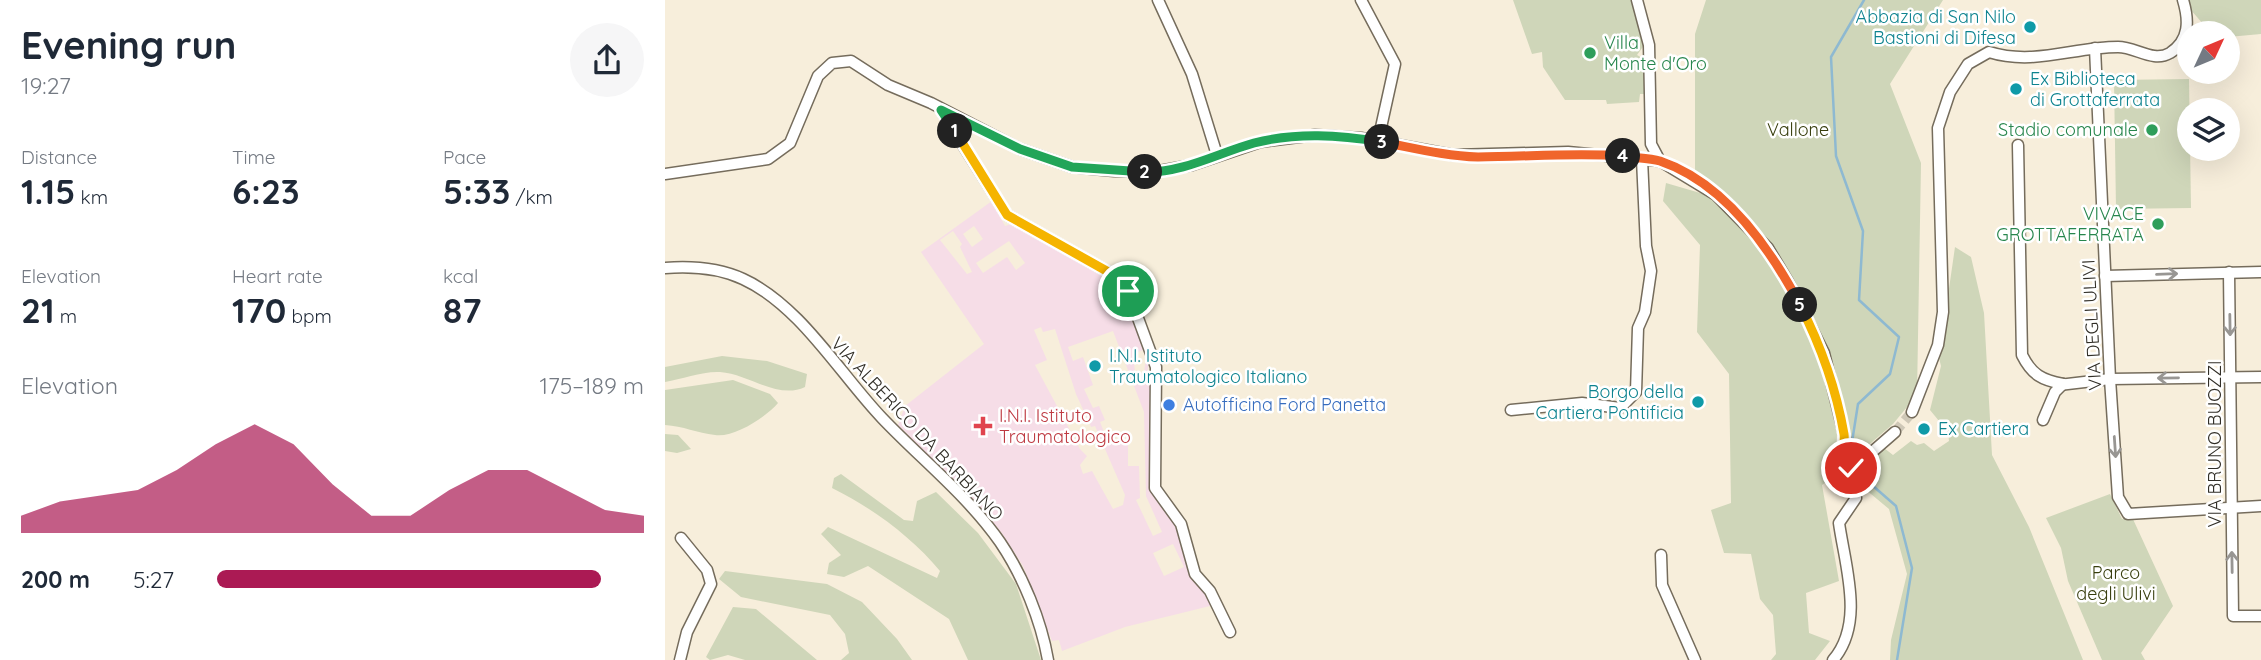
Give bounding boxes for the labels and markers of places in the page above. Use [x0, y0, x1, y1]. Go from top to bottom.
place label: Abbazia di San Nilo Bastioni di Difesa [1856, 5, 2016, 49]
marker: Abbazia di San Nilo Bastioni di Difesa [2022, 19, 2038, 35]
place label: Villa Monte d'Oro [1604, 31, 1707, 75]
marker: Villa Monte d'Oro [1582, 45, 1598, 61]
place label: Ex Biblioteca di Grottaferrata [2030, 67, 2160, 111]
marker: Ex Biblioteca di Grottaferrata [2008, 81, 2024, 97]
pin: 1 [937, 114, 973, 148]
place label: Stadio comunale [1998, 118, 2138, 141]
marker: Stadio comunale [2144, 122, 2160, 138]
pin: 3 [1365, 124, 1399, 160]
pin: 4 [1605, 138, 1641, 174]
pin: 2 [1127, 154, 1163, 190]
place label: VIVACE GROTTAFERRATA [1996, 202, 2144, 246]
marker: VIVACE GROTTAFERRATA [2150, 216, 2166, 232]
pin [1098, 261, 1158, 321]
pin: 5 [1783, 288, 1817, 322]
place label: I.N.I. Istituto Traumatologico Italiano [1109, 344, 1307, 388]
marker: I.N.I. Istituto Traumatologico Italiano [1087, 358, 1103, 374]
place label: Borgo della Cartiera Pontificia [1536, 380, 1684, 424]
place label: Autofficina Ford Panetta [1183, 393, 1386, 416]
marker: Borgo della Cartiera Pontificia [1690, 394, 1706, 410]
marker: Autofficina Ford Panetta [1161, 397, 1177, 413]
place label: I.N.I. Istituto Traumatologico [999, 404, 1131, 448]
marker: I.N.I. Istituto Traumatologico [973, 416, 993, 436]
place label: Ex Cartiera [1938, 417, 2029, 440]
marker: Ex Cartiera [1916, 421, 1932, 437]
pin [1821, 438, 1881, 498]

